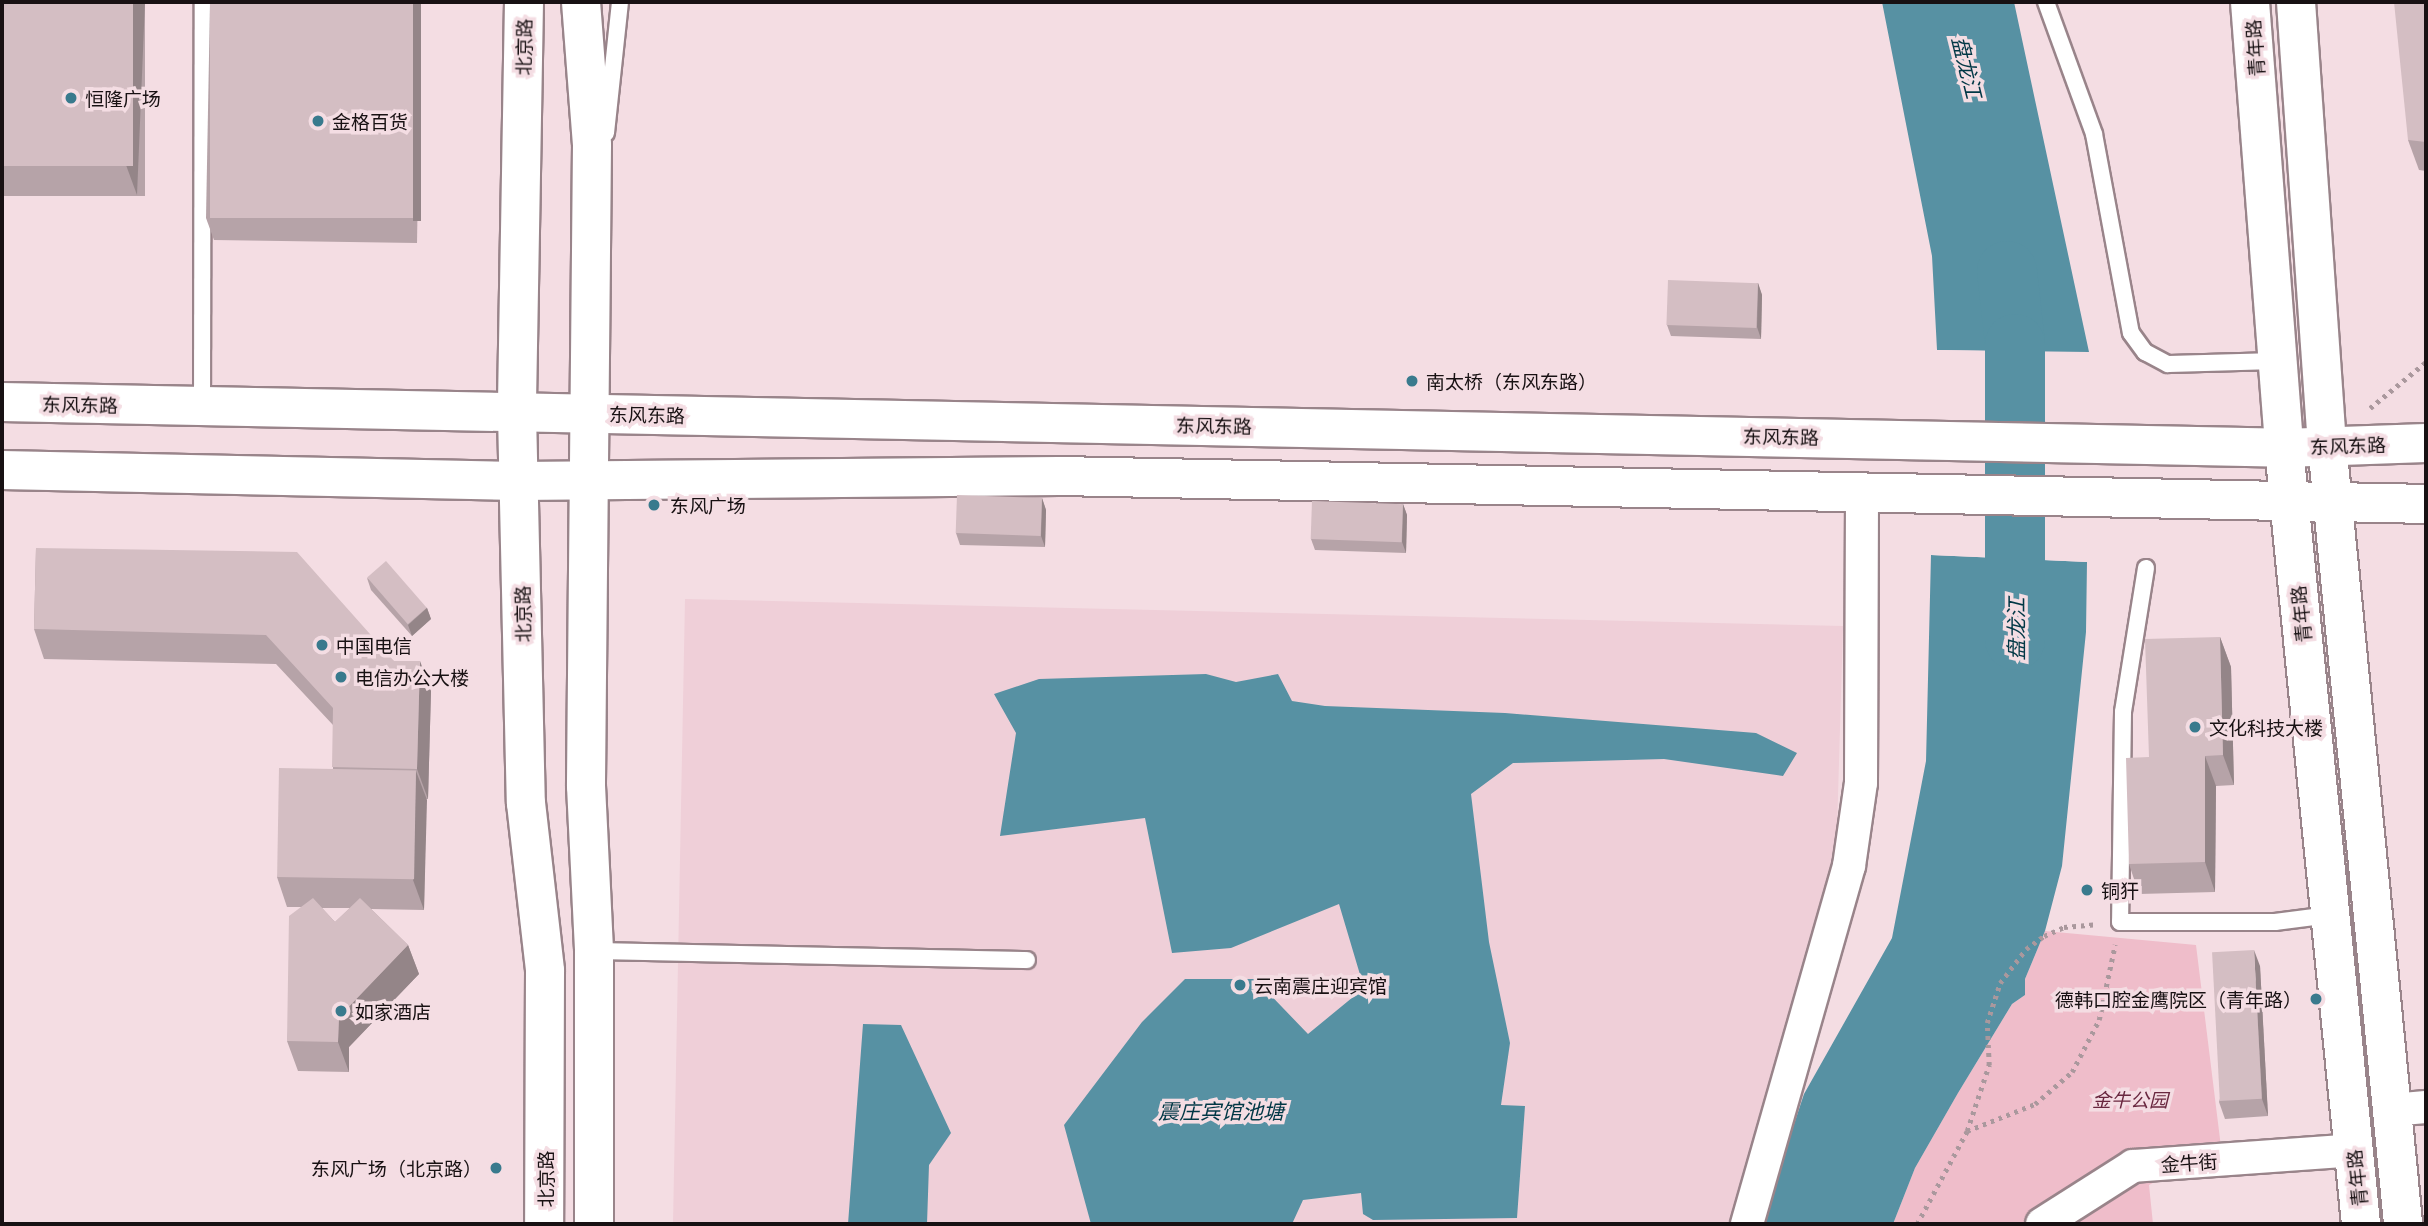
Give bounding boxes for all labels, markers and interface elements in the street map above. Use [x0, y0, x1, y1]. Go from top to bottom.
street label: 北京路 [511, 18, 535, 76]
street label: 青年路 [2241, 19, 2267, 77]
water label: 盘龙江 [1948, 33, 1988, 101]
place label: 恒隆广场 [85, 87, 161, 109]
marker: 恒隆广场 [63, 90, 79, 106]
place label: 金格百货 [332, 110, 408, 132]
marker: 金格百货 [310, 113, 326, 129]
place label: 南太桥（东风东路） [1426, 370, 1597, 392]
marker: 南太桥（东风东路） [1404, 373, 1420, 389]
street label: 东风东路 [42, 392, 118, 416]
street label: 东风东路 [609, 402, 685, 426]
street label: 东风东路 [1176, 413, 1252, 437]
street label: 东风东路 [1743, 424, 1819, 448]
street label: 东风东路 [2310, 432, 2386, 458]
place label: 东风广场 [670, 494, 746, 516]
marker: 东风广场 [644, 495, 664, 515]
street label: 青年路 [2286, 584, 2314, 644]
street label: 北京路 [510, 585, 534, 643]
water label: 盘龙江 [2002, 598, 2028, 660]
place label: 中国电信 [336, 634, 412, 656]
marker: 中国电信 [314, 637, 330, 653]
place label: 电信办公大楼 [355, 666, 469, 688]
marker: 电信办公大楼 [333, 669, 349, 685]
place label: 文化科技大楼 [2209, 716, 2323, 738]
marker: 文化科技大楼 [2187, 719, 2203, 735]
place label: 铜犴 [2101, 879, 2139, 901]
marker: 铜犴 [2079, 882, 2095, 898]
place label: 云南震庄迎宾馆 [1254, 974, 1387, 996]
marker: 云南震庄迎宾馆 [1232, 977, 1248, 993]
place label: 德韩口腔金鹰院区（青年路） [2055, 988, 2302, 1010]
marker: 德韩口腔金鹰院区（青年路） [2308, 991, 2324, 1007]
place label: 如家酒店 [355, 1000, 431, 1022]
marker: 如家酒店 [333, 1003, 349, 1019]
park label: 金牛公园 [2092, 1088, 2168, 1110]
water label: 震庄宾馆池塘 [1158, 1097, 1284, 1123]
street label: 青年路 [2342, 1148, 2370, 1208]
street label: 金牛街 [2160, 1149, 2218, 1175]
street label: 北京路 [534, 1151, 556, 1207]
place label: 东风广场（北京路） [311, 1157, 482, 1179]
marker: 东风广场（北京路） [488, 1160, 504, 1176]

